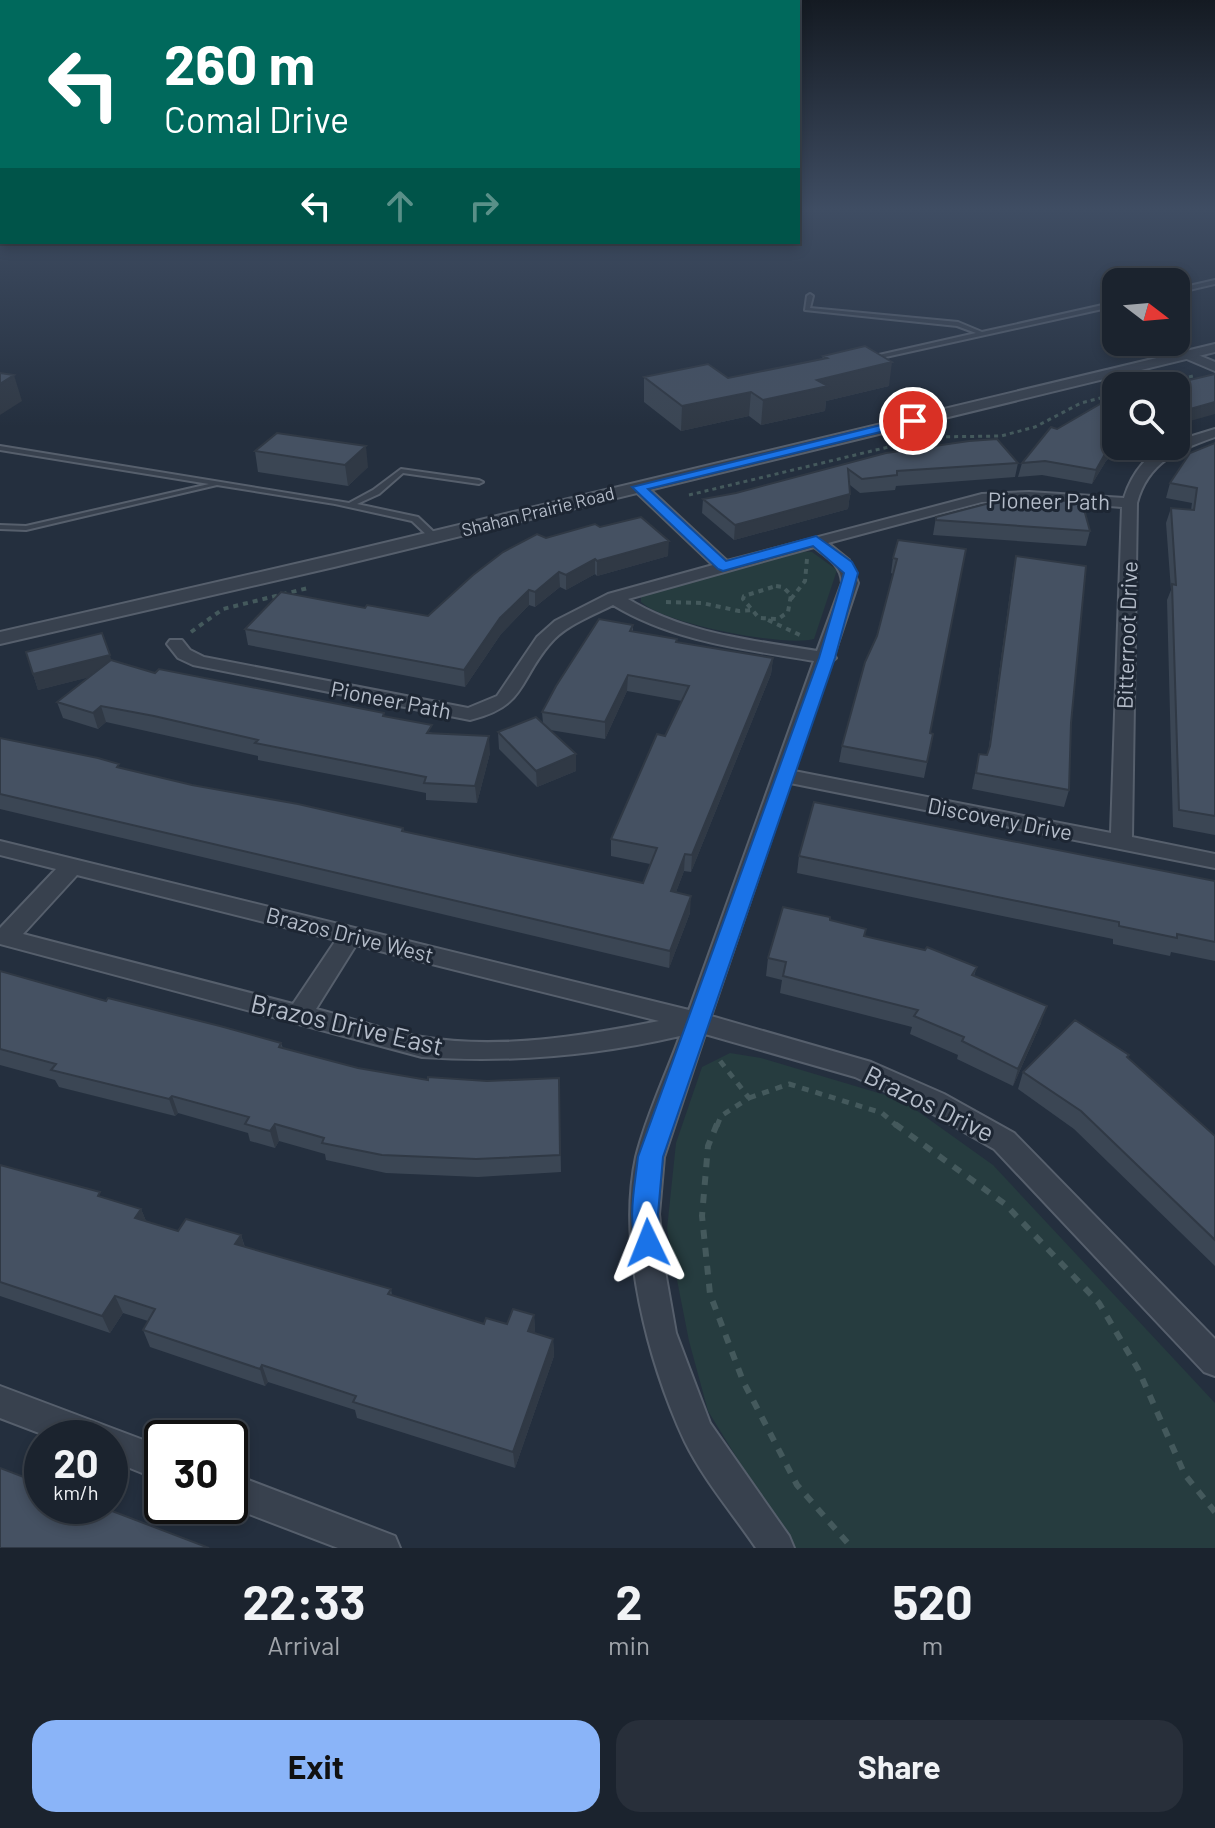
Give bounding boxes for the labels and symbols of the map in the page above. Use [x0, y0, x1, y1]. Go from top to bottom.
north arrow [1102, 268, 1190, 356]
pin [879, 387, 947, 455]
street label: Shahan Prairie Road [459, 481, 616, 541]
street label: Pioneer Path [988, 486, 1110, 514]
street label: Bitterroot Drive [1110, 561, 1142, 709]
street label: Pioneer Path [329, 675, 454, 723]
street label: Discovery Drive [926, 791, 1075, 845]
street label: Brazos Drive West [264, 901, 437, 967]
street label: Brazos Drive East [248, 986, 447, 1061]
street label: Brazos Drive [860, 1058, 1000, 1147]
position arrow [606, 1201, 690, 1285]
speed limit sign: 30 [144, 1420, 248, 1524]

